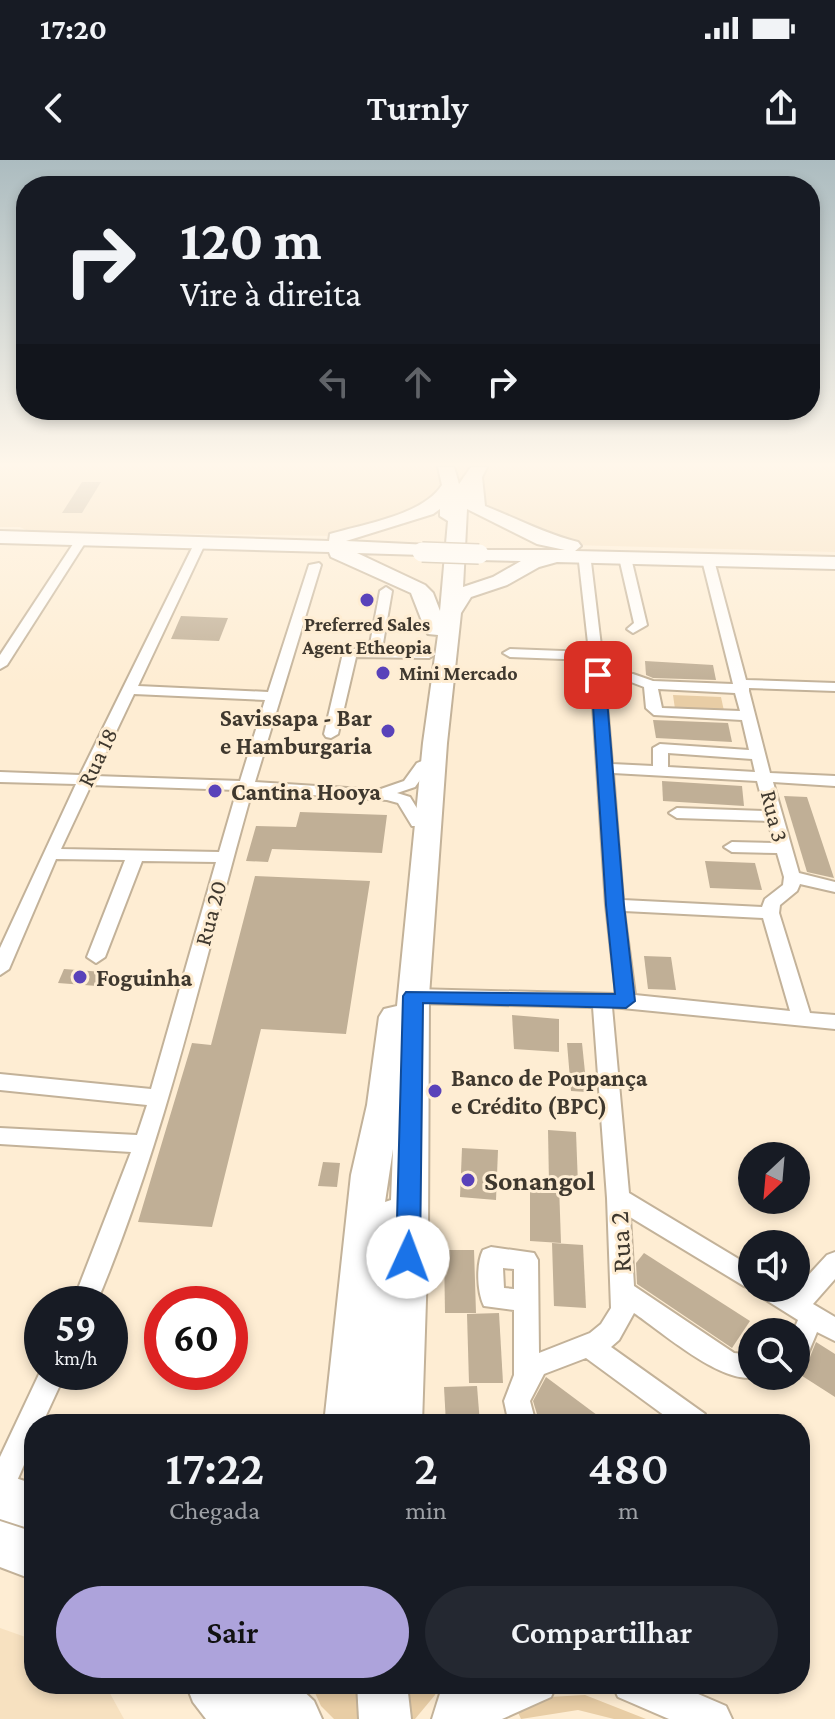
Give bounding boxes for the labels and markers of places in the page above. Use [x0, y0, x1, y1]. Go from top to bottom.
marker: Preferred Sales Agent Etheopia [358, 591, 376, 609]
place label: Preferred Sales Agent Etheopia [301, 613, 432, 658]
pin [564, 641, 632, 709]
place label: Mini Mercado [399, 662, 518, 684]
marker: Mini Mercado [374, 664, 392, 682]
place label: Savissapa - Bar e Hamburgaria [220, 704, 372, 759]
marker: Savissapa - Bar e Hamburgaria [379, 722, 397, 740]
place label: Cantina Hooya [231, 778, 381, 805]
marker: Cantina Hooya [206, 782, 224, 800]
place label: Foguinha [96, 964, 193, 991]
marker: Foguinha [71, 968, 89, 986]
place label: Banco de Poupança e Crédito (BPC) [451, 1064, 648, 1120]
marker: Banco de Poupança e Crédito (BPC) [426, 1082, 444, 1100]
place label: Sonangol [484, 1165, 595, 1196]
marker: Sonangol [459, 1171, 477, 1189]

